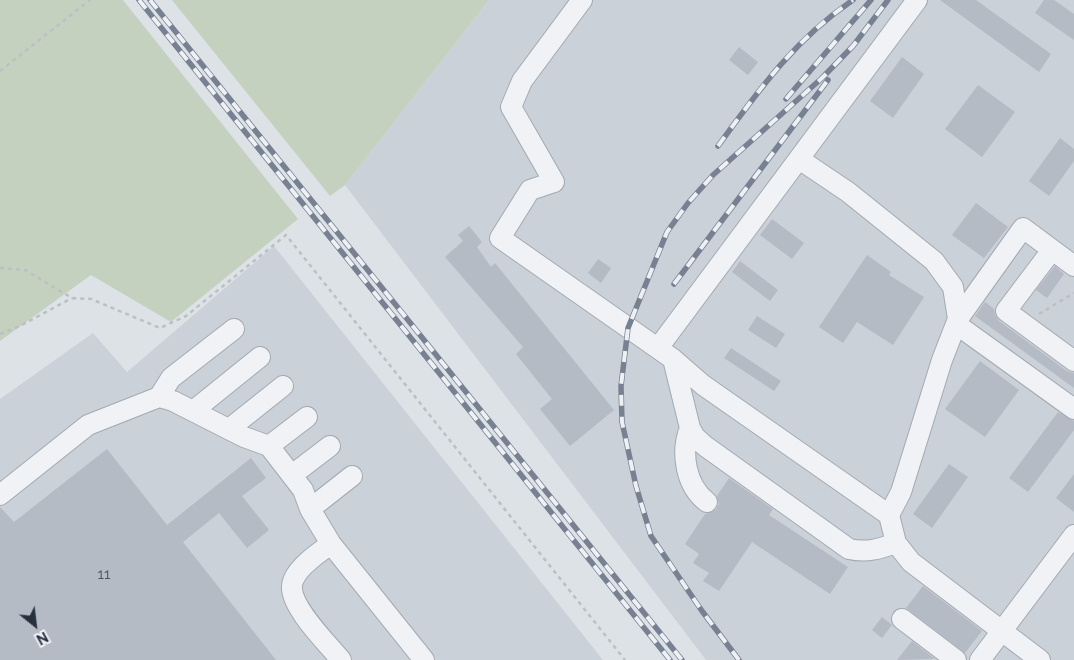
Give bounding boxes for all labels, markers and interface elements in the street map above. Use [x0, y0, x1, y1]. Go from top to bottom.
house number: 11 [98, 565, 110, 583]
north arrow [10, 600, 60, 650]
text: N [34, 629, 51, 648]

